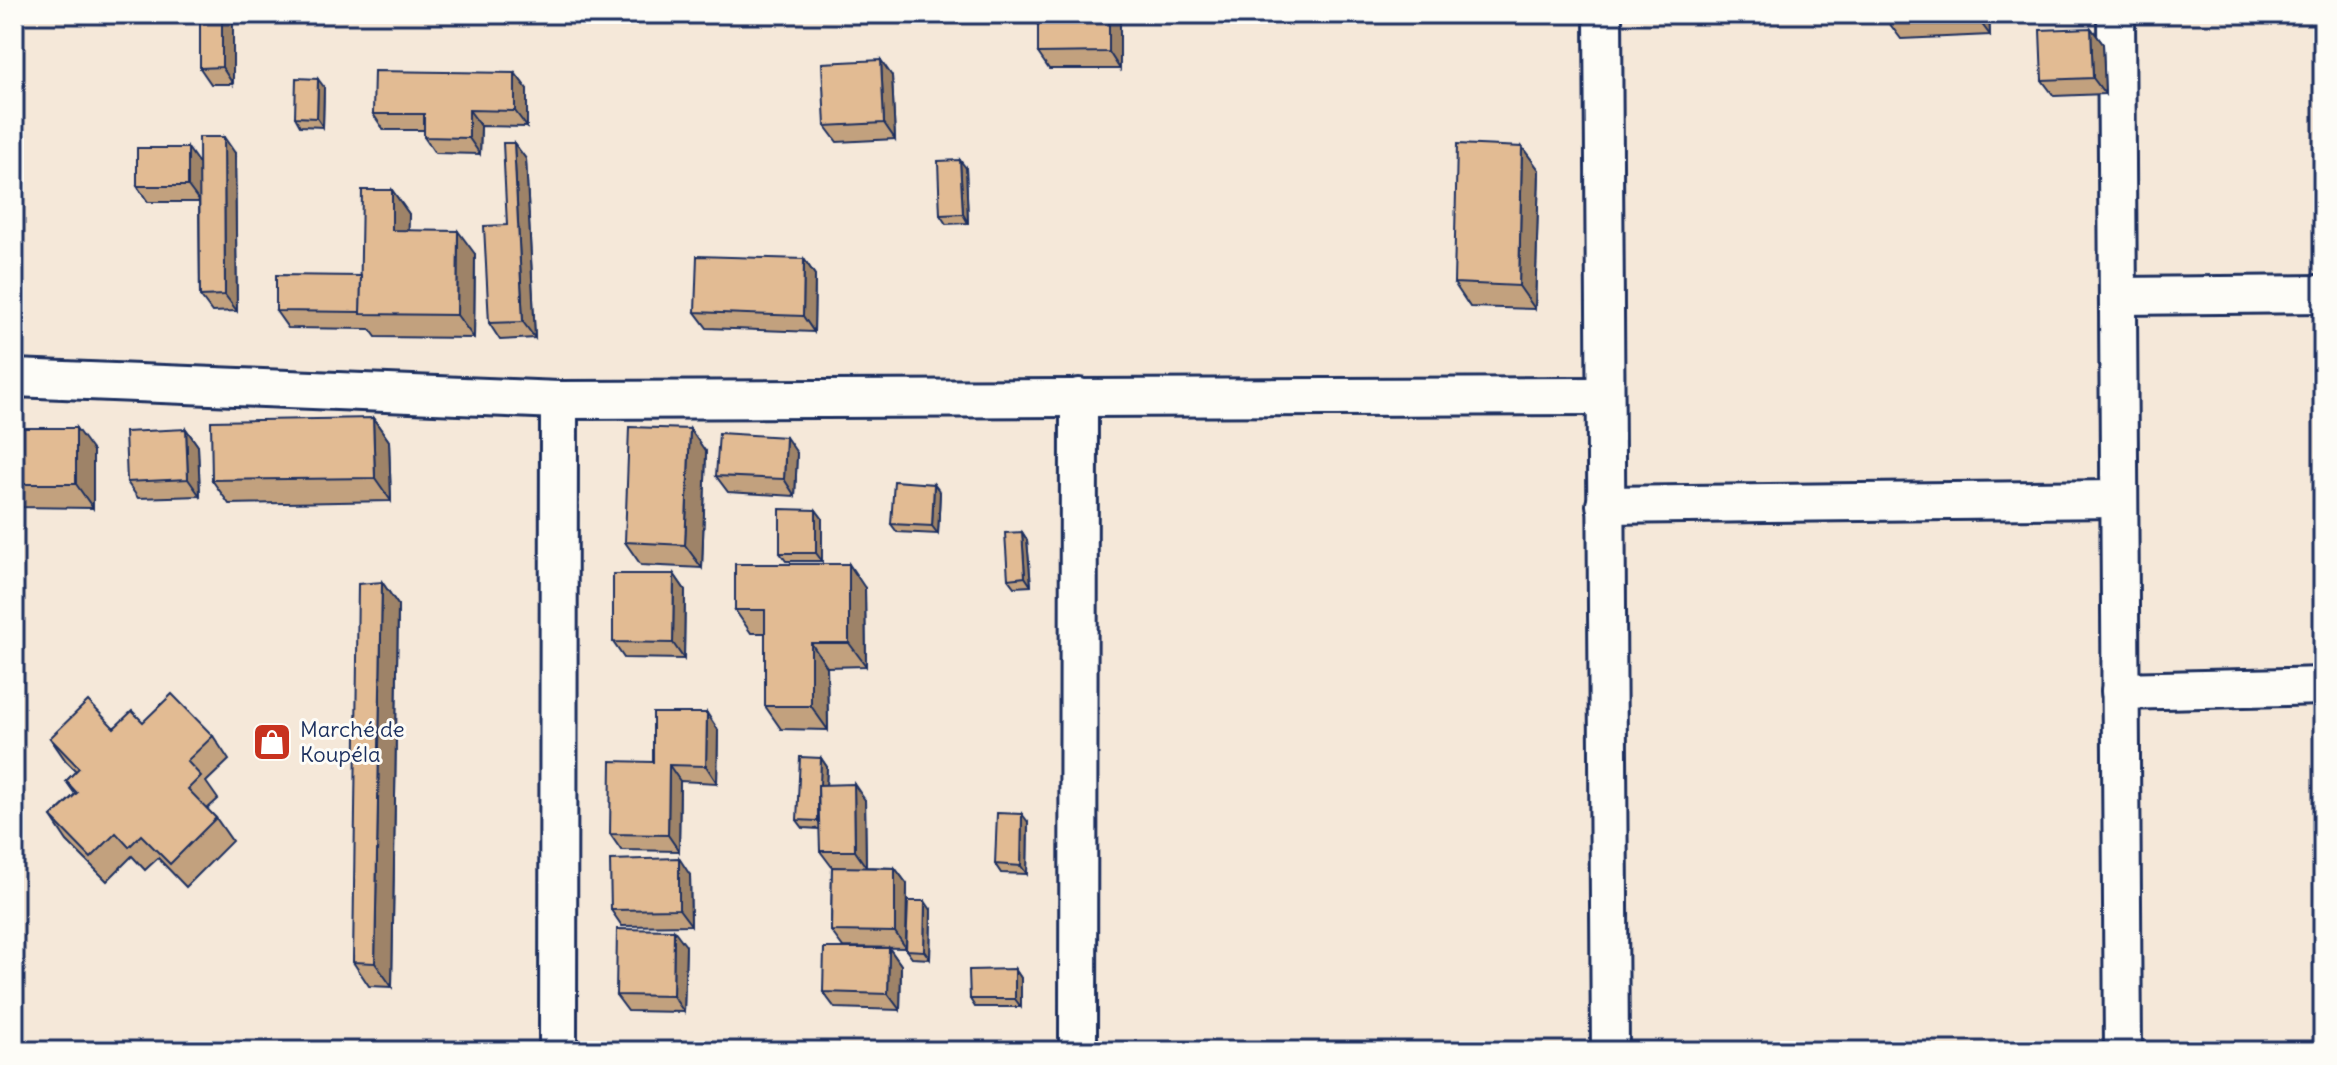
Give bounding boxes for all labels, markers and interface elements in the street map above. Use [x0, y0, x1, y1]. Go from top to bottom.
place label: Marché de Koupéla [300, 715, 405, 768]
shop icon: Marché de Koupéla [251, 721, 293, 763]

